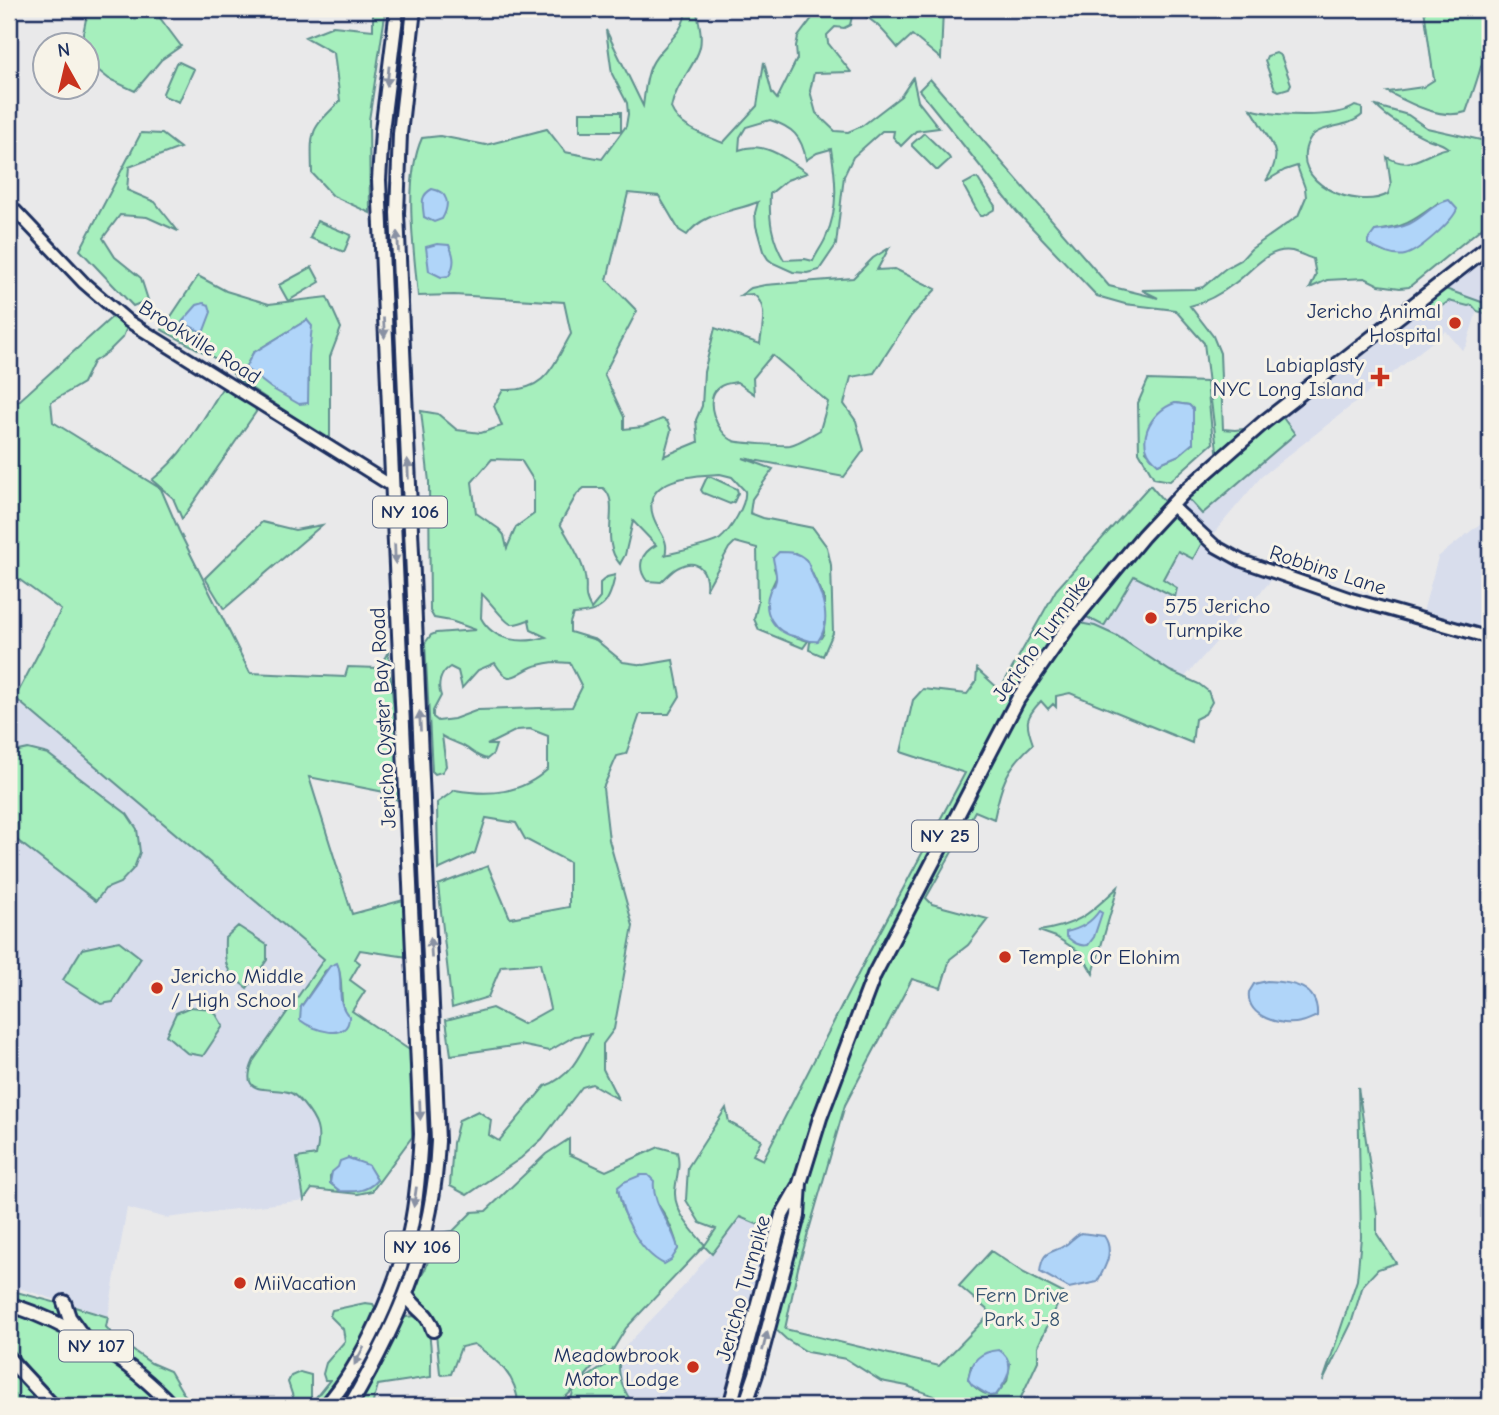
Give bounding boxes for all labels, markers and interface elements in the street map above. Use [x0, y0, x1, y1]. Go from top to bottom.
north arrow [32, 32, 102, 102]
text: N [56, 38, 71, 62]
one-way arrow [382, 66, 393, 88]
one-way arrow [393, 231, 404, 253]
street label: Brookville Road [135, 295, 265, 389]
place label: Jericho Animal Hospital [1307, 299, 1441, 347]
marker: Jericho Animal Hospital [1447, 315, 1463, 331]
one-way arrow [379, 317, 390, 339]
place label: Labiaplasty NYC Long Island [1213, 353, 1365, 401]
marker: Labiaplasty NYC Long Island [1370, 367, 1390, 387]
one-way arrow [403, 458, 414, 480]
road number: NY 106 [373, 496, 447, 527]
street label: Robbins Lane [1267, 540, 1389, 600]
one-way arrow [390, 544, 401, 566]
street label: Jericho Turnpike [987, 570, 1095, 706]
place label: 575 Jericho Turnpike [1165, 594, 1270, 642]
street label: Jericho Oyster Bay Road [365, 607, 401, 829]
marker: 575 Jericho Turnpike [1143, 610, 1159, 626]
one-way arrow [414, 710, 425, 732]
road number: NY 25 [912, 820, 978, 852]
one-way arrow [425, 937, 436, 959]
place label: Temple Or Elohim [1019, 945, 1180, 969]
marker: Temple Or Elohim [997, 949, 1013, 965]
place label: Jericho Middle / High School [171, 964, 303, 1012]
marker: Jericho Middle / High School [149, 980, 165, 996]
one-way arrow [414, 1099, 426, 1121]
one-way arrow [409, 1186, 420, 1208]
street label: Jericho Turnpike [711, 1212, 775, 1364]
road number: NY 106 [385, 1232, 459, 1262]
place label: MiiVacation [254, 1271, 356, 1295]
marker: MiiVacation [232, 1275, 248, 1291]
park label: Fern Drive Park J-8 [975, 1283, 1069, 1331]
road number: NY 107 [59, 1330, 133, 1362]
one-way arrow [760, 1330, 771, 1352]
place label: Meadowbrook Motor Lodge [554, 1343, 679, 1391]
one-way arrow [354, 1347, 366, 1367]
marker: Meadowbrook Motor Lodge [685, 1359, 701, 1375]

